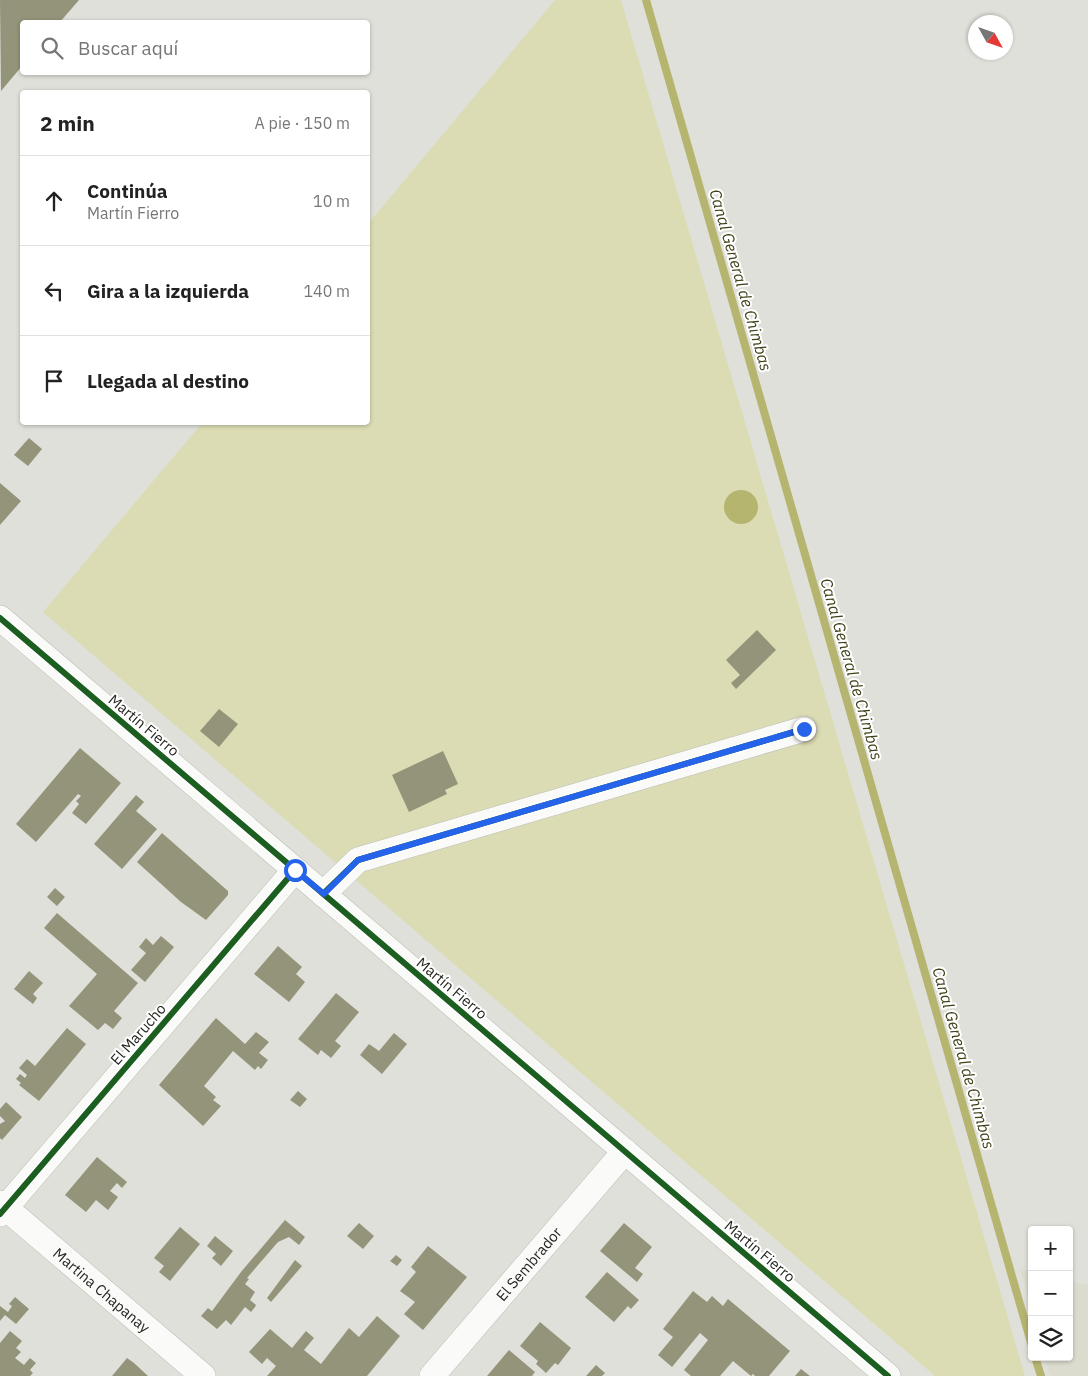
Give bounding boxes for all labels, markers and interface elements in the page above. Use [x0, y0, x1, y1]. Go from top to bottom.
north arrow [968, 15, 1013, 60]
search box [20, 20, 370, 75]
icon: search [38, 34, 66, 62]
text: Buscar aquí [78, 36, 178, 60]
text: 2 min [40, 109, 95, 137]
text: A pie · 150 m [255, 113, 350, 133]
text: Continúa [87, 179, 168, 203]
icon: ahead [40, 187, 68, 215]
water label: Canal General de Chimbas [705, 187, 777, 373]
text: 10 m [313, 191, 350, 211]
text: Martín Fierro [87, 203, 179, 223]
icon: left [40, 277, 68, 305]
text: Gira a la izquierda [87, 279, 249, 303]
text: 140 m [303, 281, 350, 301]
icon: arrive [40, 367, 68, 395]
text: Llegada al destino [87, 369, 249, 393]
water label: Canal General de Chimbas [816, 576, 888, 762]
street label: Martín Fierro [105, 690, 183, 760]
route end [793, 718, 816, 741]
route start [284, 859, 307, 882]
street label: Martín Fierro [413, 953, 491, 1023]
water label: Canal General de Chimbas [928, 965, 1000, 1151]
street label: El Marucho [106, 999, 170, 1069]
street label: Martín Fierro [721, 1216, 799, 1286]
street label: El Sembrador [491, 1222, 566, 1304]
map controls [1028, 1226, 1073, 1361]
button: + [1028, 1226, 1073, 1271]
street label: Martina Chapanay [50, 1243, 155, 1337]
button: − [1028, 1271, 1073, 1316]
button: layers [1028, 1316, 1073, 1361]

